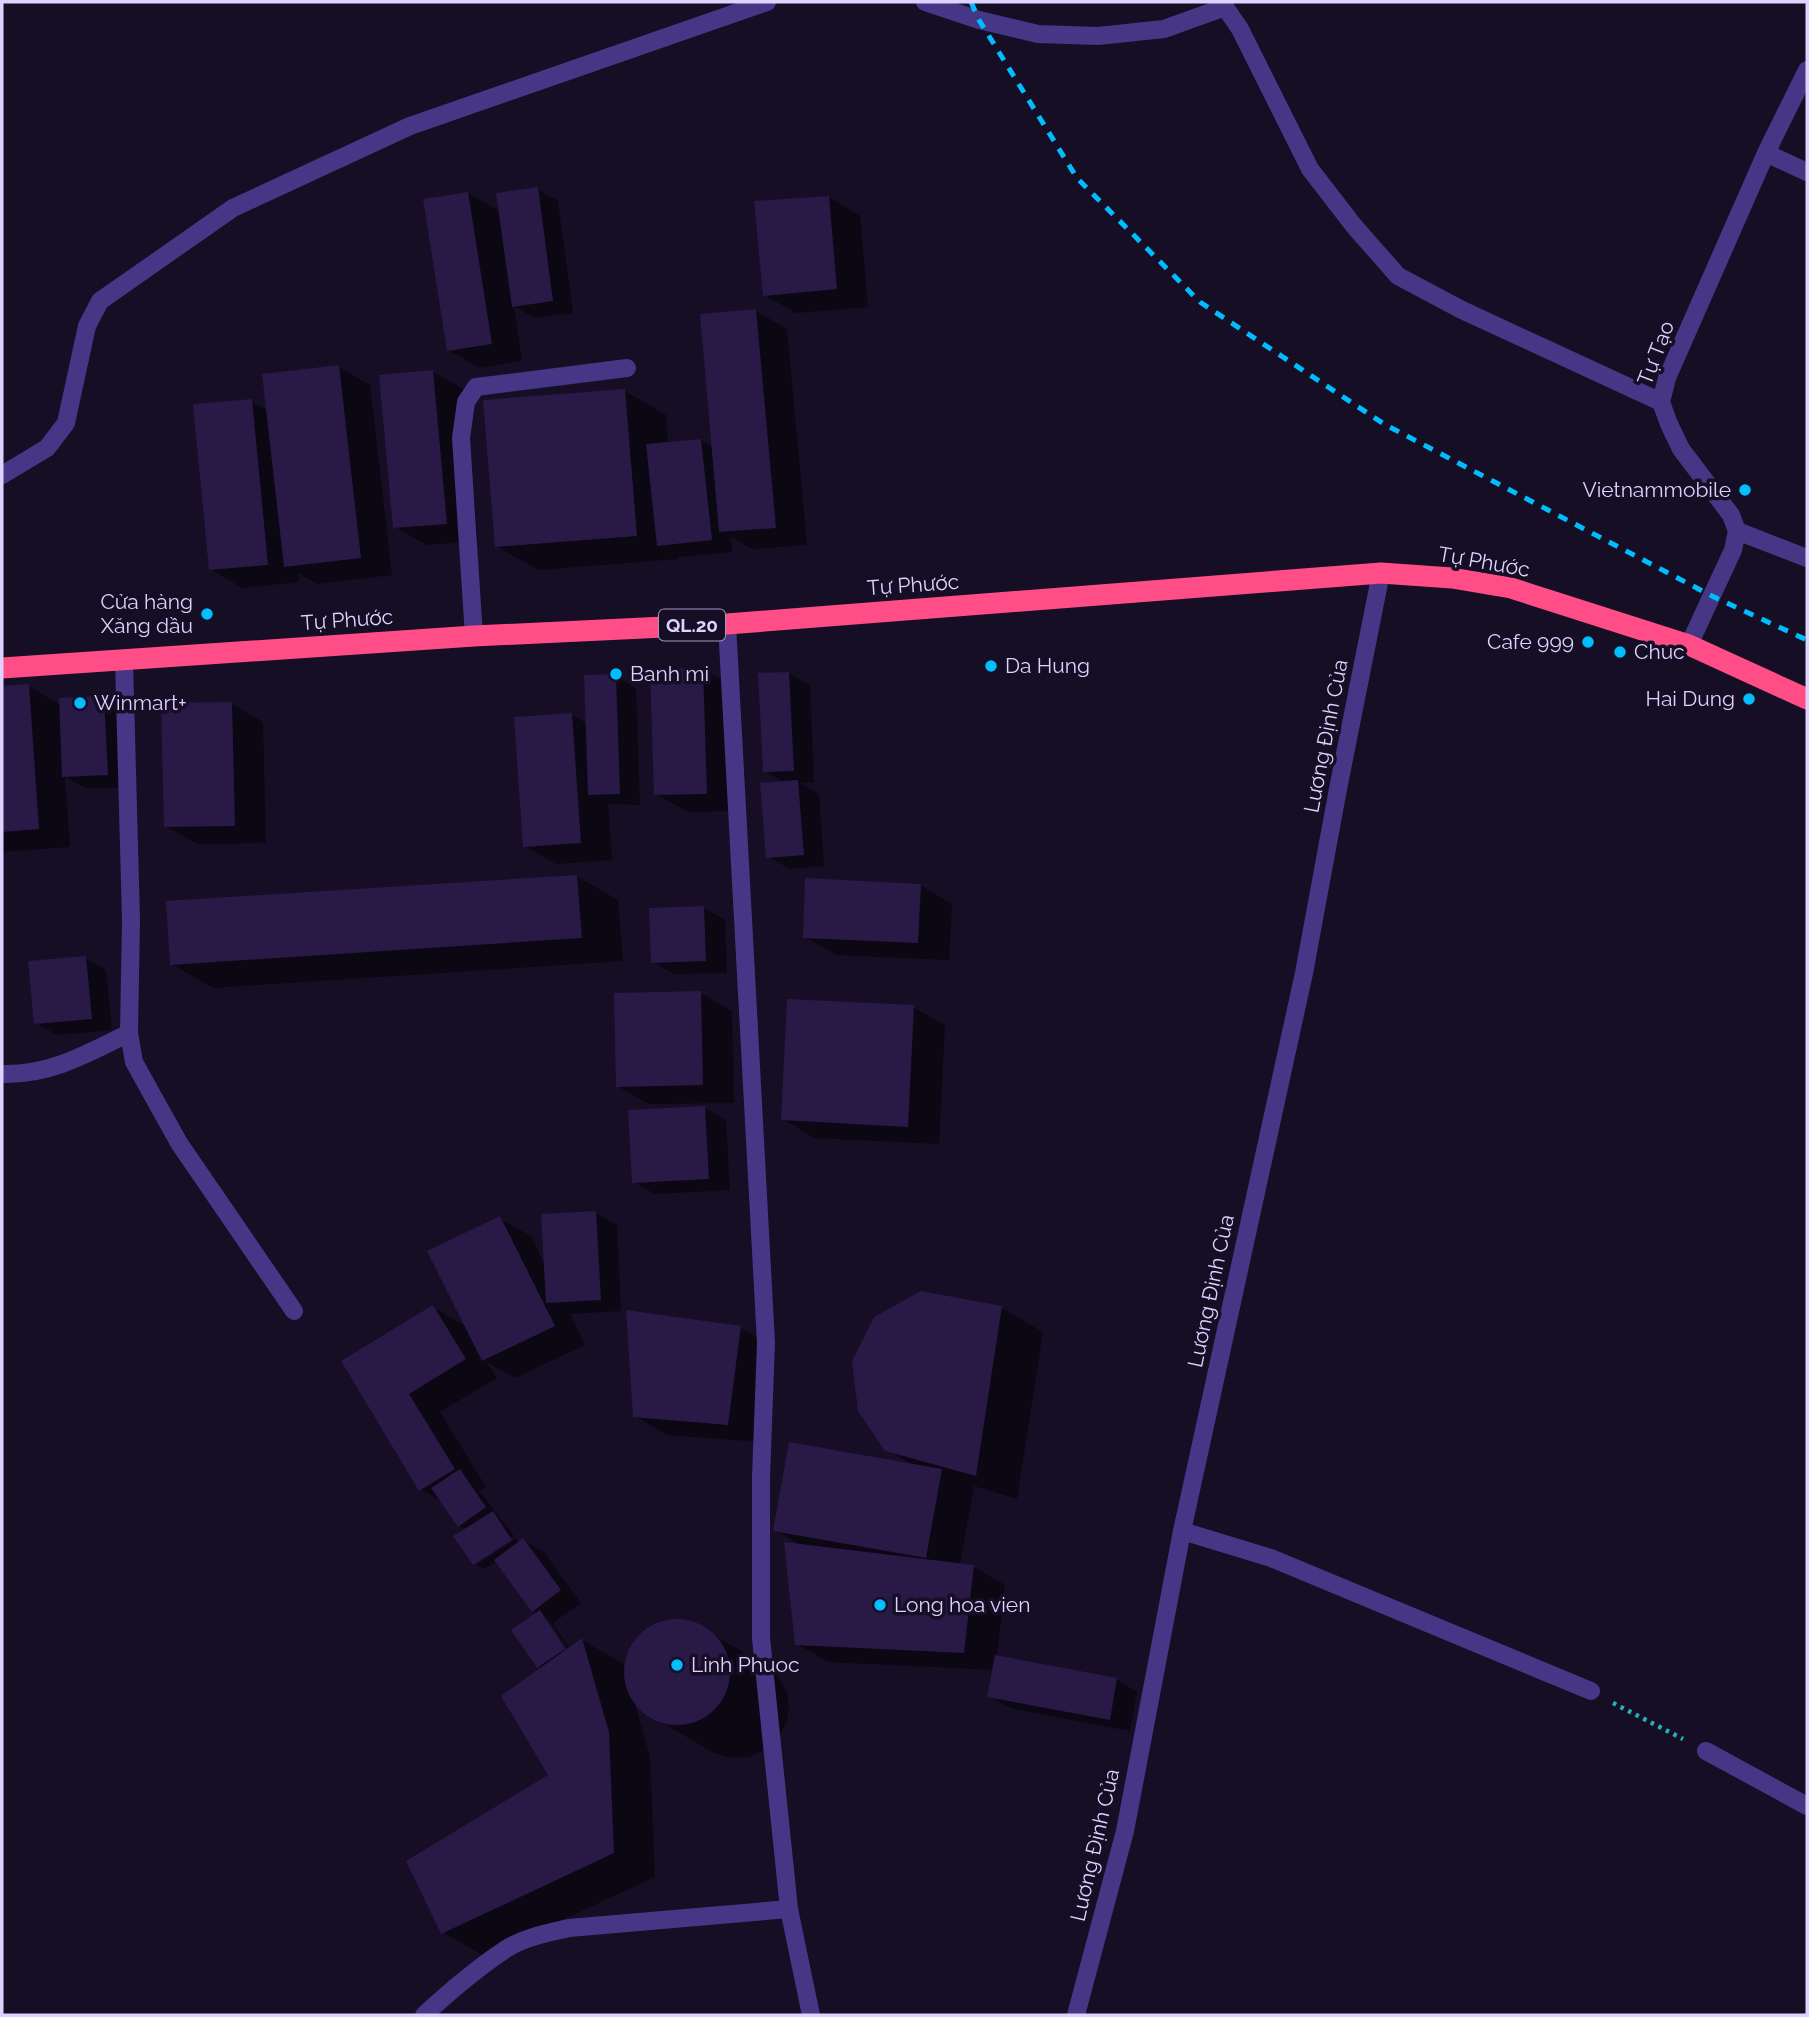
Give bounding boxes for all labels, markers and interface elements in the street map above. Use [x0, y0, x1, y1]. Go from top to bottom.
street label: Tự Tạo [1632, 317, 1679, 388]
place label: Vietnammobile [1583, 477, 1731, 502]
marker: Vietnammobile [1737, 482, 1753, 498]
street label: Tự Phước [1436, 541, 1532, 582]
street label: Tự Phước [866, 569, 960, 600]
place label: Cửa hàng Xăng dầu [100, 589, 193, 638]
street label: Tự Phước [300, 604, 394, 635]
marker: Cửa hàng Xăng dầu [199, 606, 215, 622]
road number: QL.20 [659, 610, 725, 640]
place label: Cafe 999 [1487, 629, 1574, 654]
marker: Cafe 999 [1580, 634, 1596, 650]
place label: Chuc [1634, 639, 1685, 664]
marker: Chuc [1612, 644, 1628, 660]
place label: Da Hung [1005, 653, 1090, 678]
street label: Lương Định Của [1298, 657, 1353, 815]
marker: Da Hung [983, 658, 999, 674]
place label: Banh mi [630, 661, 709, 686]
marker: Banh mi [608, 666, 624, 682]
place label: Hai Dung [1646, 686, 1735, 711]
place label: Winmart+ [94, 690, 187, 715]
marker: Hai Dung [1741, 691, 1757, 707]
marker: Winmart+ [72, 695, 88, 711]
street label: Lương Định Của [1182, 1212, 1239, 1370]
place label: Long hoa vien [894, 1592, 1030, 1617]
marker: Long hoa vien [872, 1597, 888, 1613]
place label: Linh Phuoc [691, 1652, 799, 1677]
marker: Linh Phuoc [669, 1657, 685, 1673]
street label: Lương Định Của [1065, 1766, 1124, 1924]

